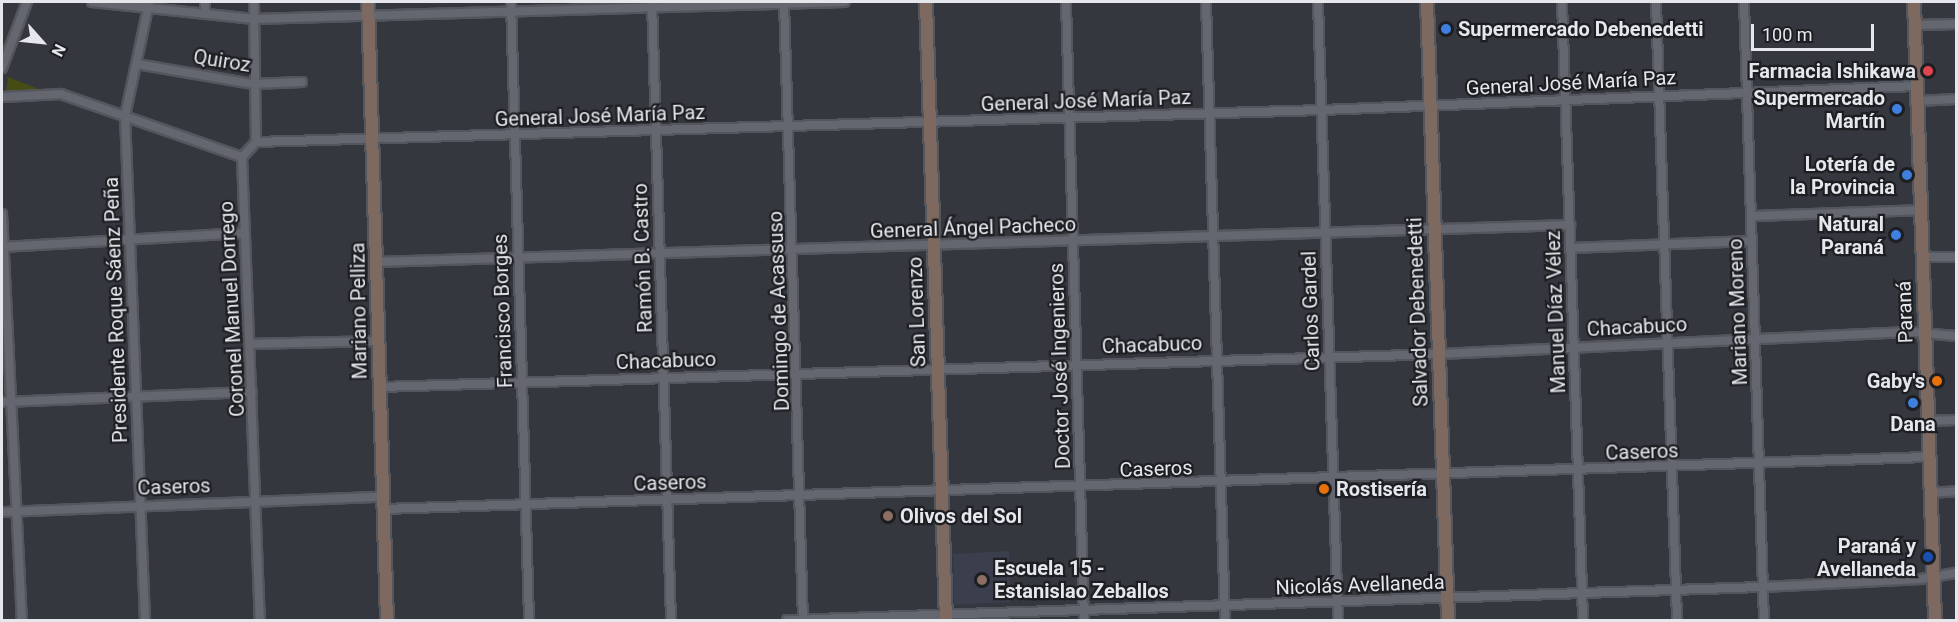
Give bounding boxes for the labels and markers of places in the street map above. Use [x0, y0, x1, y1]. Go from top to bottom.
place label: Supermercado Debenedetti [1458, 17, 1704, 41]
marker: Supermercado Debenedetti [1439, 22, 1453, 36]
place label: Farmacia Ishikawa [1749, 59, 1916, 83]
marker: Farmacia Ishikawa [1921, 64, 1935, 78]
place label: Supermercado Martín [1753, 86, 1885, 133]
marker: Supermercado Martín [1890, 102, 1904, 116]
place label: Lotería de la Provincia [1790, 152, 1895, 199]
marker: Lotería de la Provincia [1900, 168, 1914, 182]
place label: Natural Paraná [1818, 212, 1884, 259]
marker: Natural Paraná [1889, 228, 1903, 242]
place label: Gaby's [1867, 369, 1925, 393]
marker: Gaby's [1930, 374, 1944, 388]
marker: Dana [1906, 396, 1920, 410]
place label: Dana [1890, 412, 1936, 436]
place label: Rostisería [1336, 477, 1427, 501]
marker: Rostisería [1317, 482, 1331, 496]
place label: Olivos del Sol [900, 504, 1022, 528]
marker: Olivos del Sol [881, 509, 895, 523]
place label: Paraná y Avellaneda [1817, 534, 1916, 581]
marker: Paraná y Avellaneda [1921, 550, 1935, 564]
place label: Escuela 15 - Estanislao Zeballos [994, 556, 1169, 603]
marker: Escuela 15 - Estanislao Zeballos [975, 573, 989, 587]

